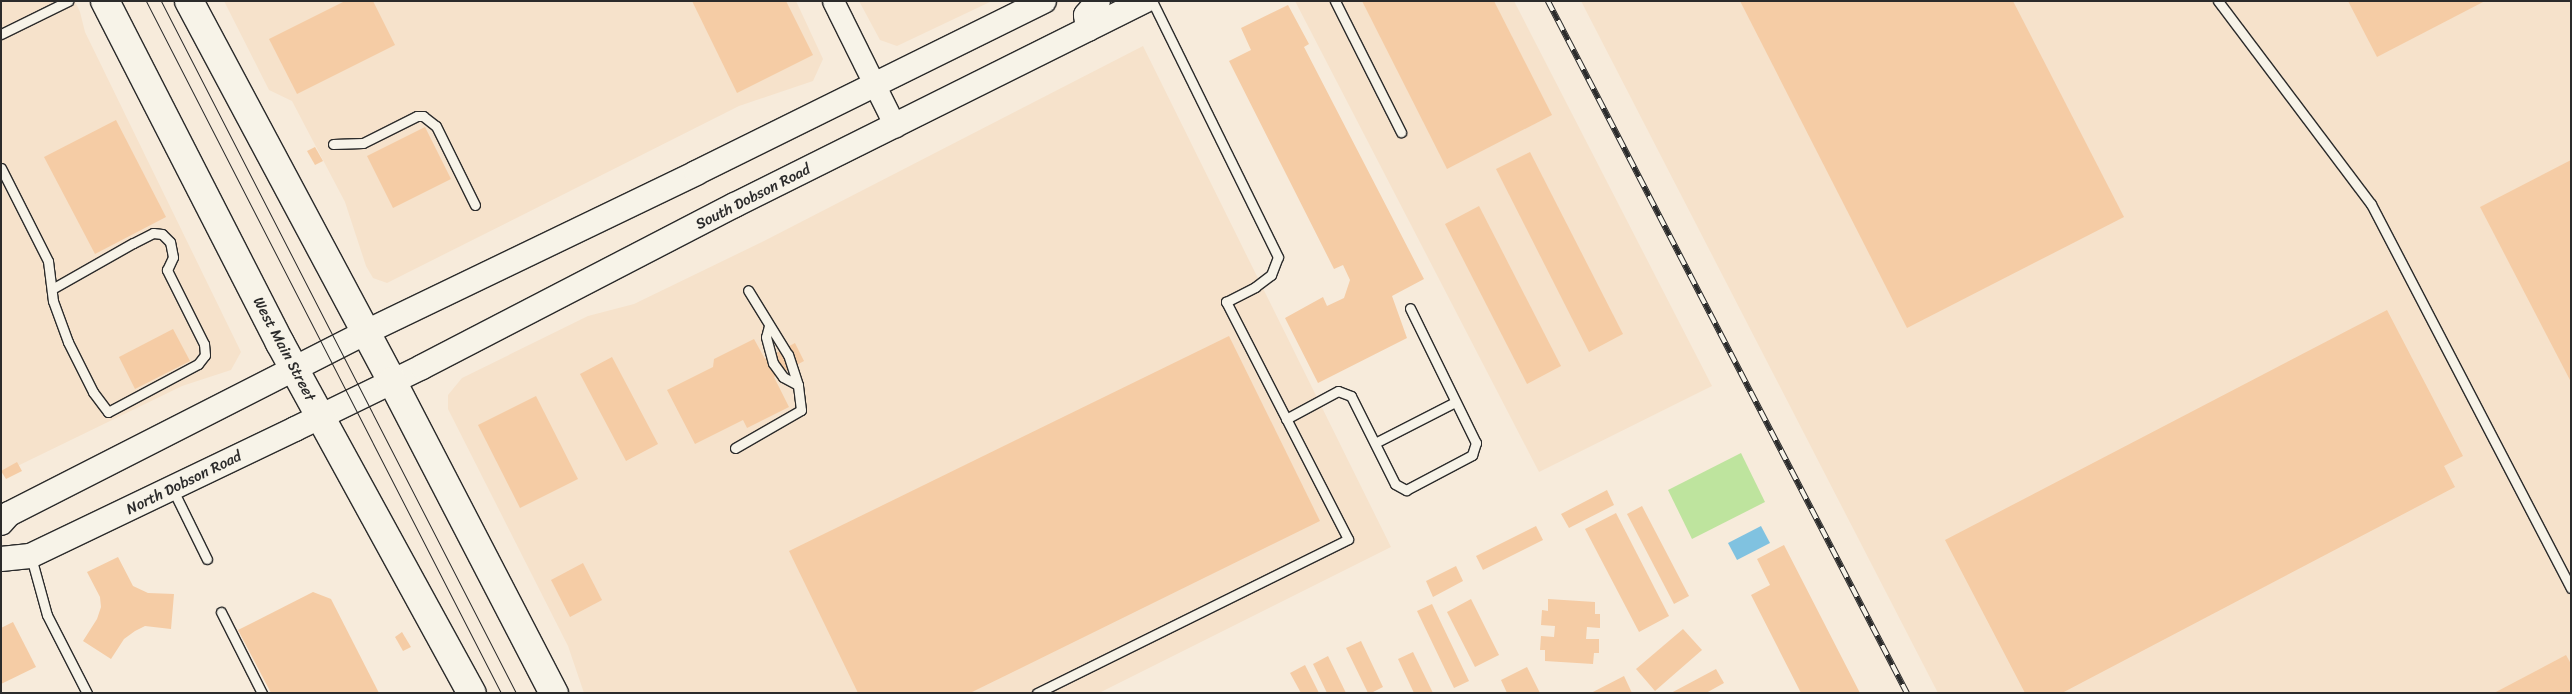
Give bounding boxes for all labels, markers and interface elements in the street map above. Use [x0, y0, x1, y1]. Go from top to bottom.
street label: South Dobson Road [692, 160, 814, 234]
street label: West Main Street [249, 294, 319, 404]
street label: North Dobson Road [123, 447, 245, 519]

